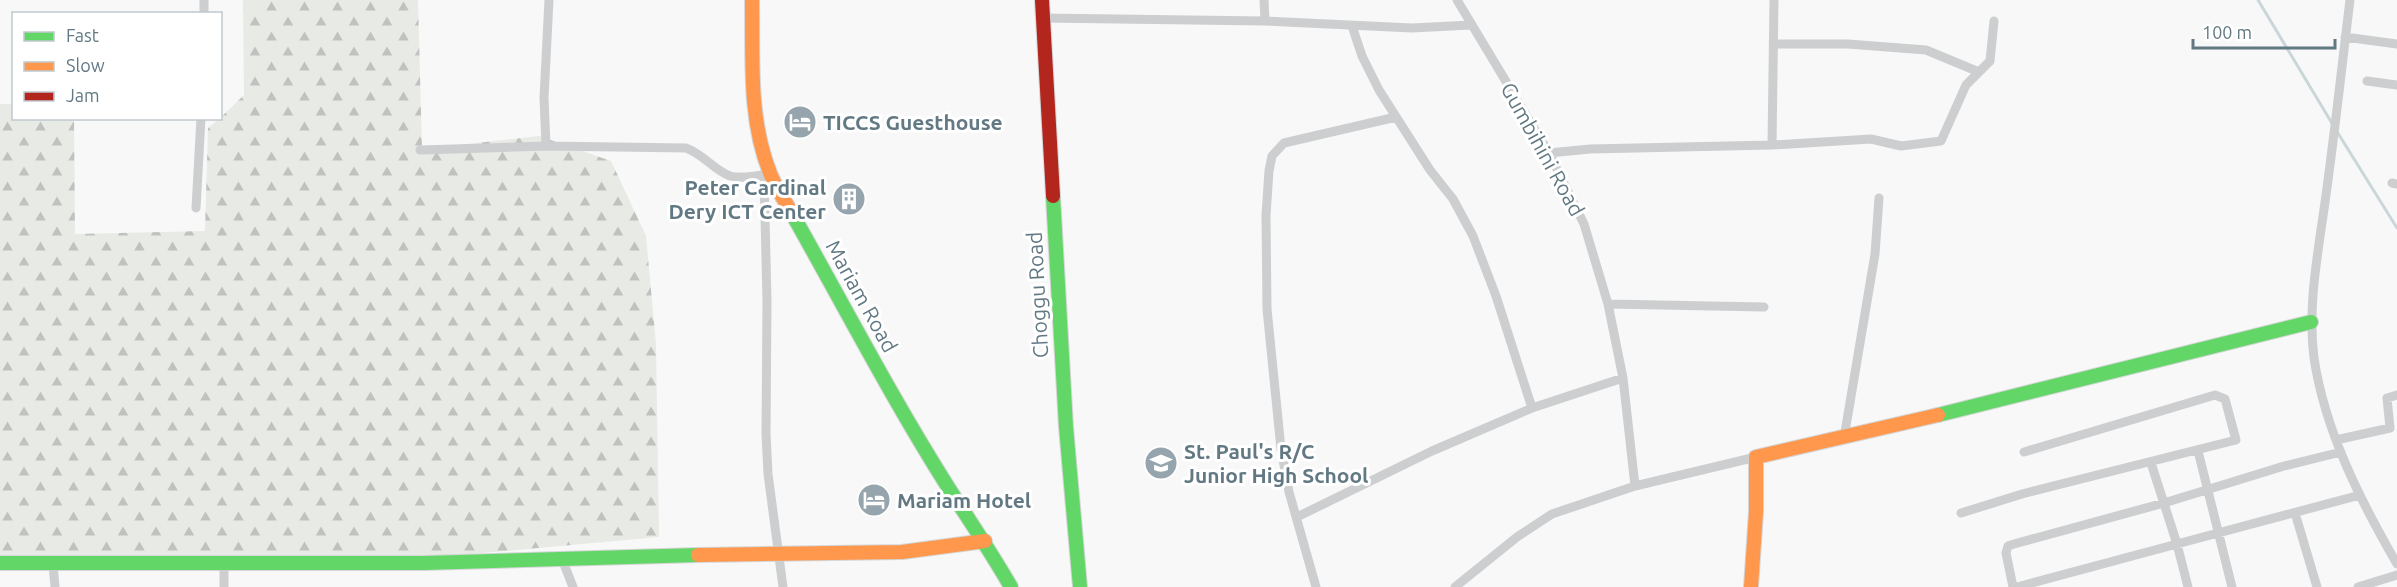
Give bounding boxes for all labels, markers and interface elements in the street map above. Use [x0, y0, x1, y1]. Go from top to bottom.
legend [12, 12, 222, 120]
scale bar [2193, 12, 2336, 50]
text: 100 m [2202, 22, 2252, 42]
text: Fast [66, 25, 99, 45]
text: Slow [66, 55, 105, 75]
street label: Gumbihini Road [1496, 78, 1590, 220]
text: Jam [66, 85, 100, 105]
hotel icon: TICCS Guesthouse [782, 104, 818, 140]
place label: TICCS Guesthouse [823, 110, 1003, 134]
place label: Peter Cardinal Dery ICT Center [668, 175, 826, 223]
building icon: Peter Cardinal Dery ICT Center [831, 181, 867, 217]
street label: Choggu Road [1022, 231, 1052, 359]
street label: Mariam Road [821, 236, 903, 356]
place label: St. Paul's R/C Junior High School [1184, 439, 1368, 487]
school or university icon: St. Paul's R/C Junior High School [1143, 445, 1179, 481]
hotel icon: Mariam Hotel [856, 482, 892, 518]
place label: Mariam Hotel [897, 488, 1031, 512]

